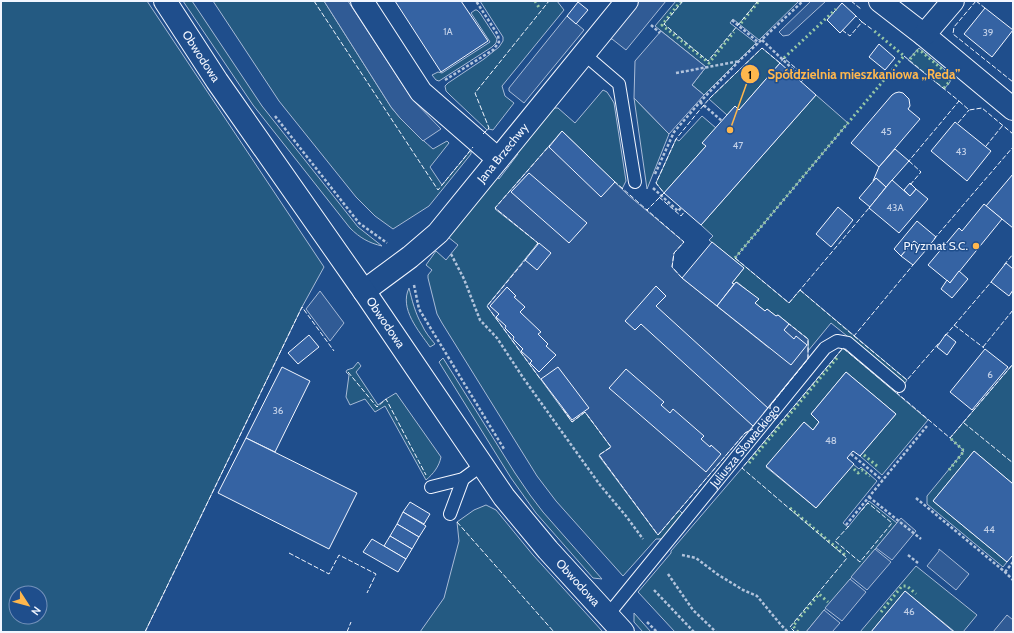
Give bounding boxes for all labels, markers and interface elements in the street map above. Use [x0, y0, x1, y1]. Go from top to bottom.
house number: 1A [443, 25, 454, 38]
house number: 39 [982, 26, 994, 39]
street label: Obwodowa [179, 27, 224, 85]
callout: Spółdzielnia mieszkaniowa „Reda” [740, 62, 969, 87]
text: Spółdzielnia mieszkaniowa „Reda” [768, 66, 960, 82]
text: 1 [748, 67, 752, 82]
street label: Jana Brzechwy [473, 120, 532, 187]
house number: 45 [880, 125, 892, 138]
house number: 47 [733, 139, 743, 152]
house number: 43 [955, 145, 967, 158]
house number: 43A [886, 201, 905, 214]
place label: Pryzmat S.C. [904, 238, 968, 253]
marker: Pryzmat S.C. [971, 241, 981, 251]
street label: Obwodowa [363, 294, 409, 351]
house number: 6 [987, 368, 993, 381]
street label: Juliusza Słowackiego [706, 401, 783, 491]
house number: 36 [272, 404, 284, 417]
house number: 48 [825, 434, 837, 447]
house number: 44 [983, 523, 995, 536]
street label: Obwodowa [553, 556, 604, 609]
north arrow [8, 585, 48, 625]
text: N [28, 604, 44, 618]
house number: 46 [903, 605, 915, 618]

